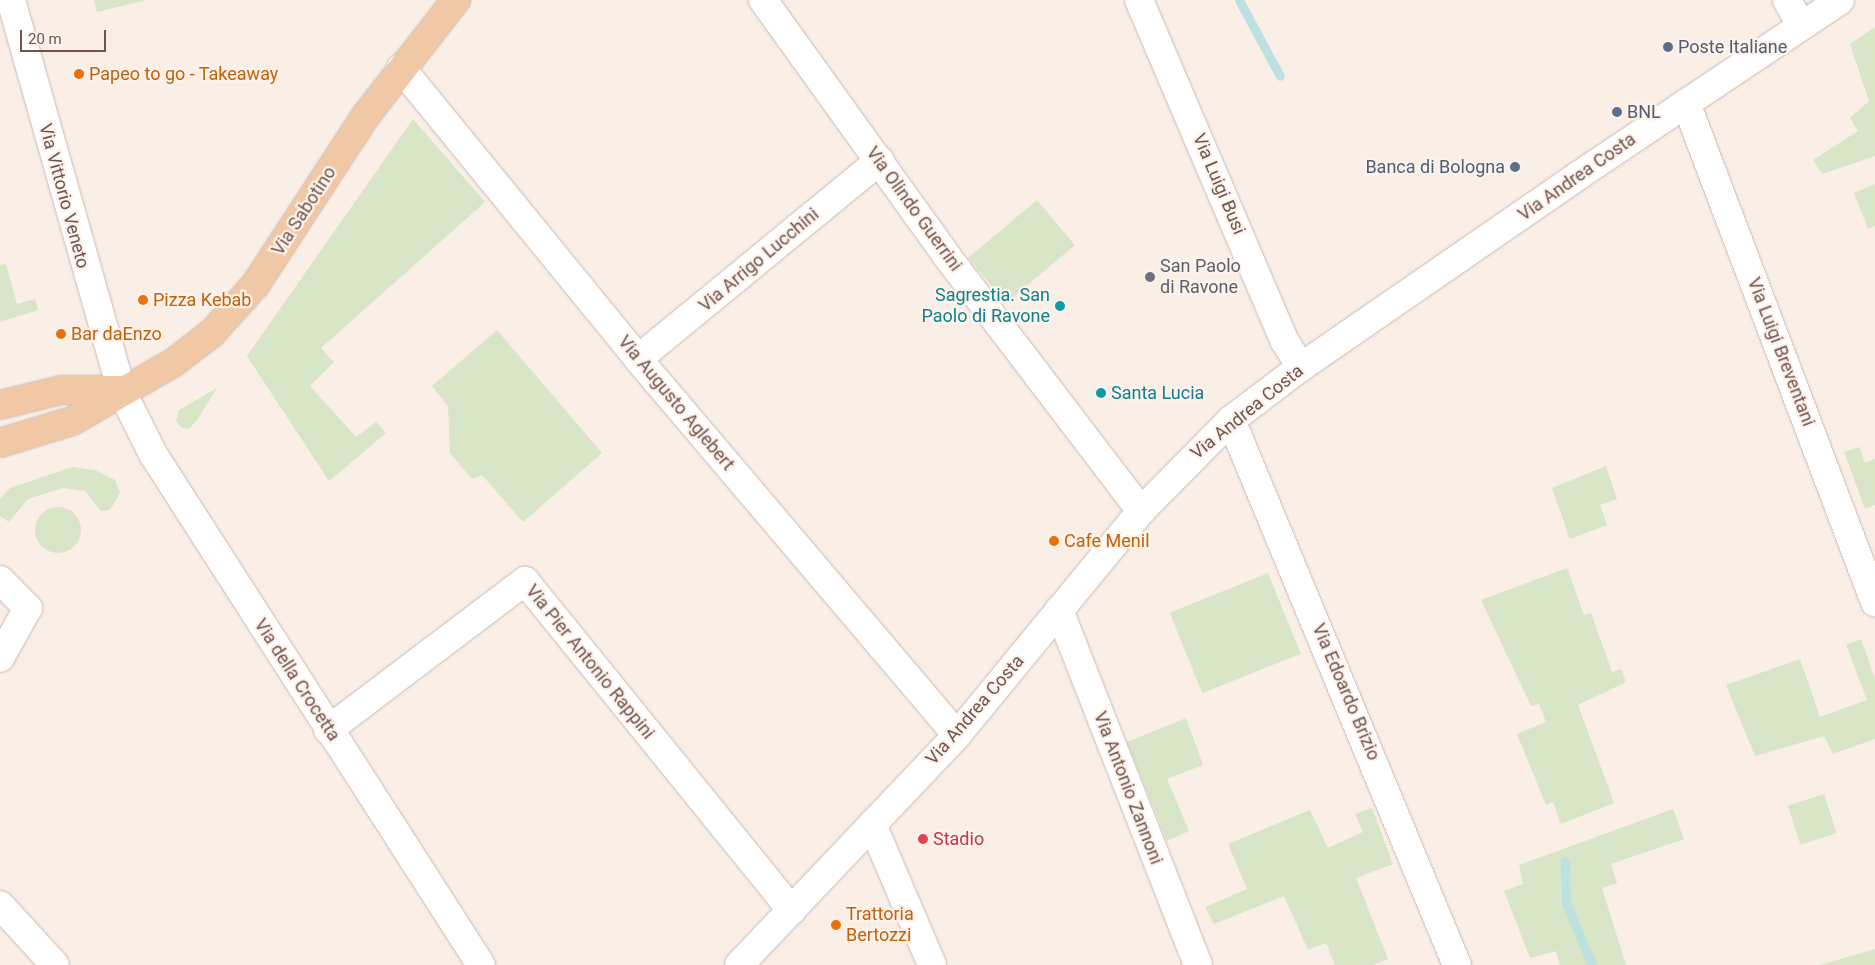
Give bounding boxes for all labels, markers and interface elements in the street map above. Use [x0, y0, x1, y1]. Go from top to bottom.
scale bar [22, 20, 109, 52]
text: 20 m [28, 30, 62, 48]
place label: Poste Italiane [1678, 36, 1787, 58]
marker: Poste Italiane [1662, 41, 1674, 53]
place label: Papeo to go - Takeaway [89, 63, 279, 85]
marker: Papeo to go - Takeaway [73, 68, 85, 80]
place label: BNL [1627, 101, 1661, 123]
marker: BNL [1611, 106, 1623, 118]
street label: Via Vittorio Veneto [34, 121, 94, 271]
street label: Via Andrea Costa [1514, 128, 1640, 226]
street label: Via Luigi Busi [1188, 130, 1250, 238]
street label: Via Olindo Guerrini [862, 143, 966, 275]
place label: Banca di Bologna [1365, 156, 1505, 178]
marker: Banca di Bologna [1509, 161, 1521, 173]
street label: Via Sabotino [267, 163, 341, 259]
street label: Via Arrigo Lucchini [695, 204, 823, 316]
place label: San Paolo di Ravone [1160, 256, 1241, 298]
marker: San Paolo di Ravone [1144, 271, 1156, 283]
street label: Via Luigi Breventani [1743, 275, 1819, 429]
place label: Sagrestia. San Paolo di Ravone [921, 285, 1050, 328]
place label: Pizza Kebab [153, 289, 251, 311]
marker: Pizza Kebab [137, 294, 149, 306]
marker: Sagrestia. San Paolo di Ravone [1054, 300, 1066, 312]
place label: Bar daEnzo [71, 323, 162, 345]
marker: Bar daEnzo [55, 328, 67, 340]
street label: Via Augusto Aglebert [613, 331, 739, 475]
street label: Via Andrea Costa [1186, 360, 1308, 464]
place label: Santa Lucia [1111, 382, 1204, 404]
marker: Santa Lucia [1095, 387, 1107, 399]
place label: Cafe Menil [1064, 530, 1150, 552]
marker: Cafe Menil [1048, 535, 1060, 547]
street label: Via Pier Antonio Rappini [521, 580, 659, 744]
street label: Via della Crocetta [249, 615, 345, 745]
street label: Via Edoardo Brizio [1307, 620, 1385, 764]
street label: Via Andrea Costa [921, 651, 1029, 769]
street label: Via Antonio Zannoni [1089, 709, 1167, 867]
place label: Stadio [933, 828, 984, 850]
marker: Stadio [917, 833, 929, 845]
place label: Trattoria Bertozzi [846, 904, 914, 946]
marker: Trattoria Bertozzi [830, 919, 842, 931]

